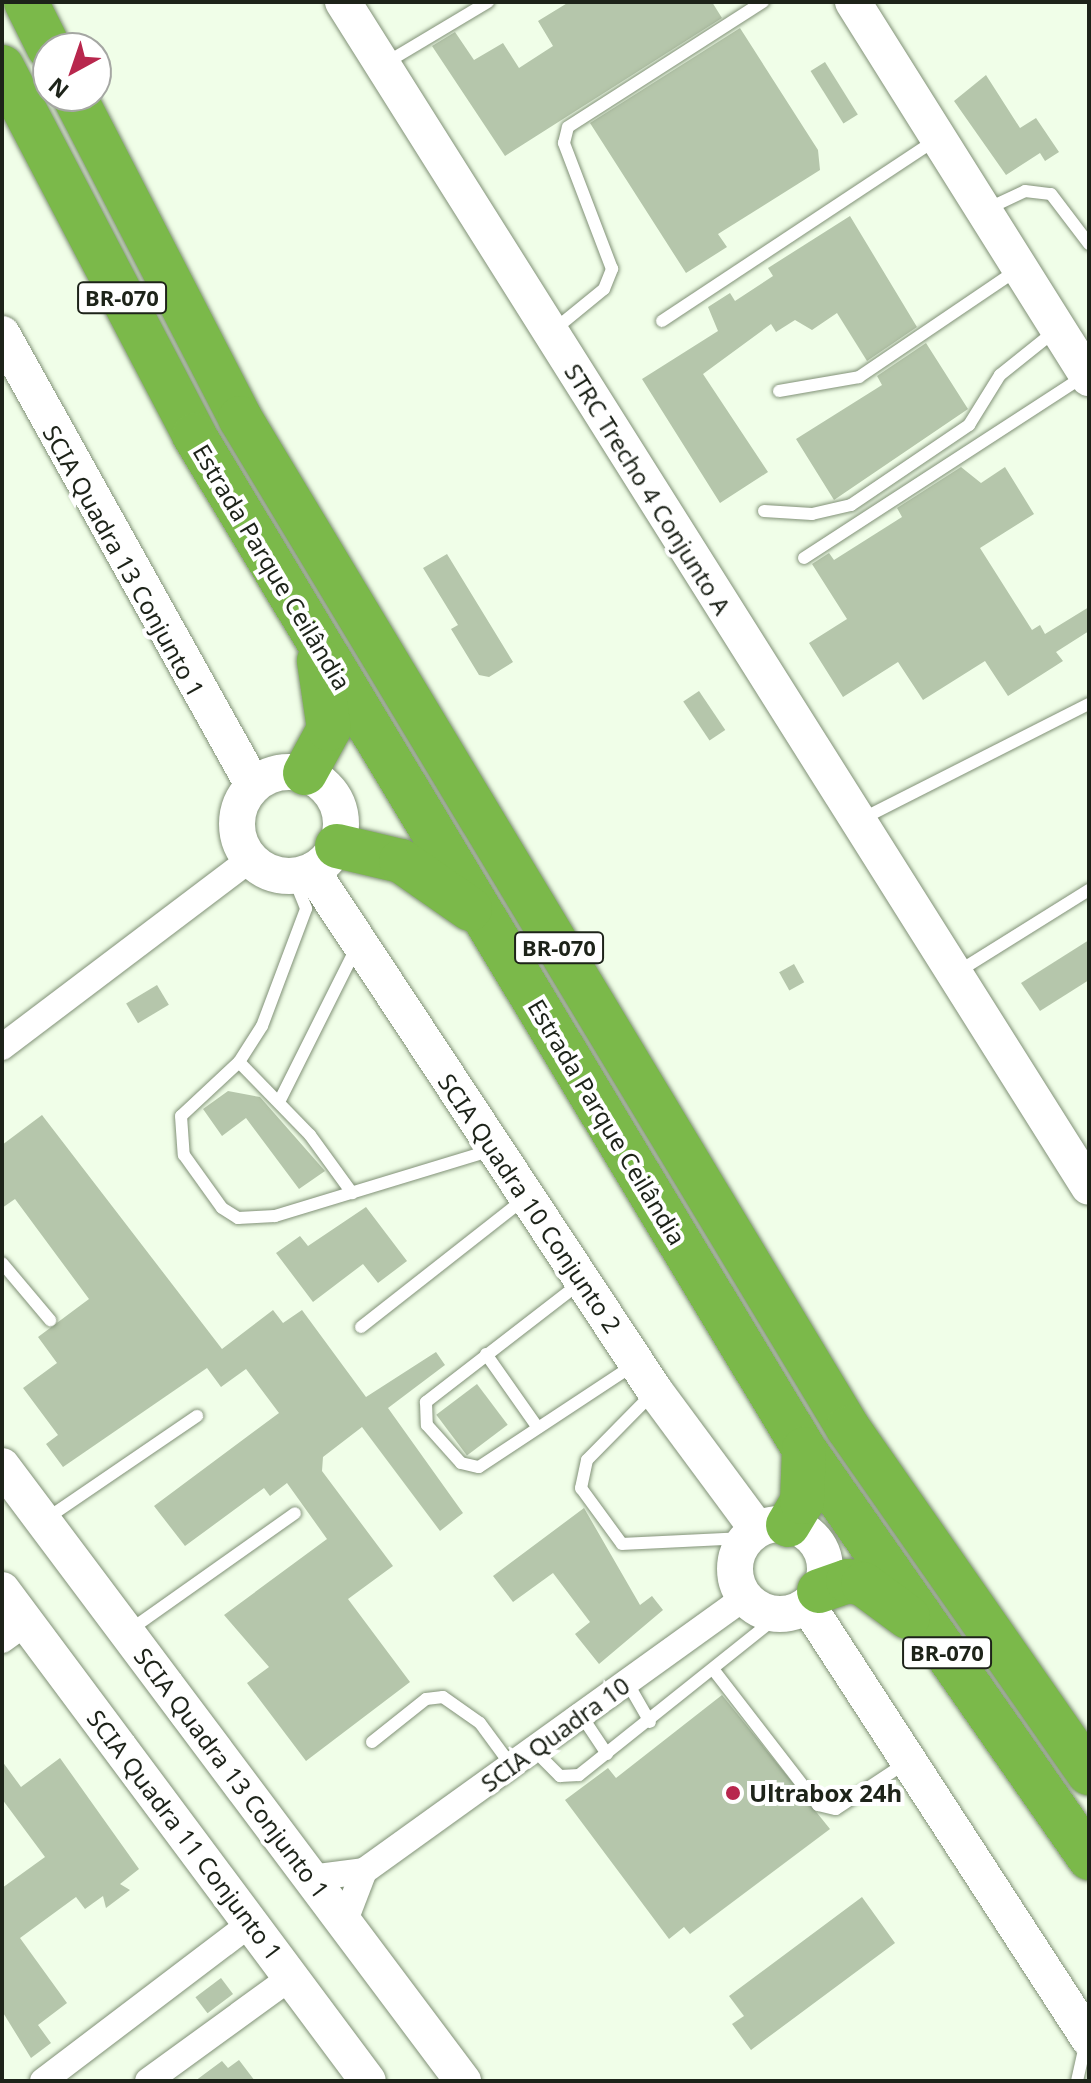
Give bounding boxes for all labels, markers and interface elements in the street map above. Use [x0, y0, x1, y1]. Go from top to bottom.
north arrow [32, 32, 112, 112]
text: N [41, 72, 74, 106]
road number: BR-070 [76, 280, 168, 316]
street label: STRC Trecho 4 Conjunto A [559, 358, 737, 620]
street label: SCIA Quadra 13 Conjunto 1 [37, 420, 211, 702]
street label: Estrada Parque Ceilândia [187, 439, 357, 695]
road number: BR-070 [513, 930, 605, 966]
street label: Estrada Parque Ceilândia [522, 994, 692, 1250]
street label: SCIA Quadra 10 Conjunto 2 [432, 1068, 628, 1338]
road number: BR-070 [901, 1635, 993, 1671]
street label: SCIA Quadra 13 Conjunto 1 [128, 1642, 336, 1904]
street label: SCIA Quadra 10 [475, 1670, 635, 1798]
street label: SCIA Quadra 11 Conjunto 1 [81, 1704, 289, 1966]
place label: Ultrabox 24h [749, 1779, 902, 1807]
marker: Ultrabox 24h [724, 1784, 742, 1802]

